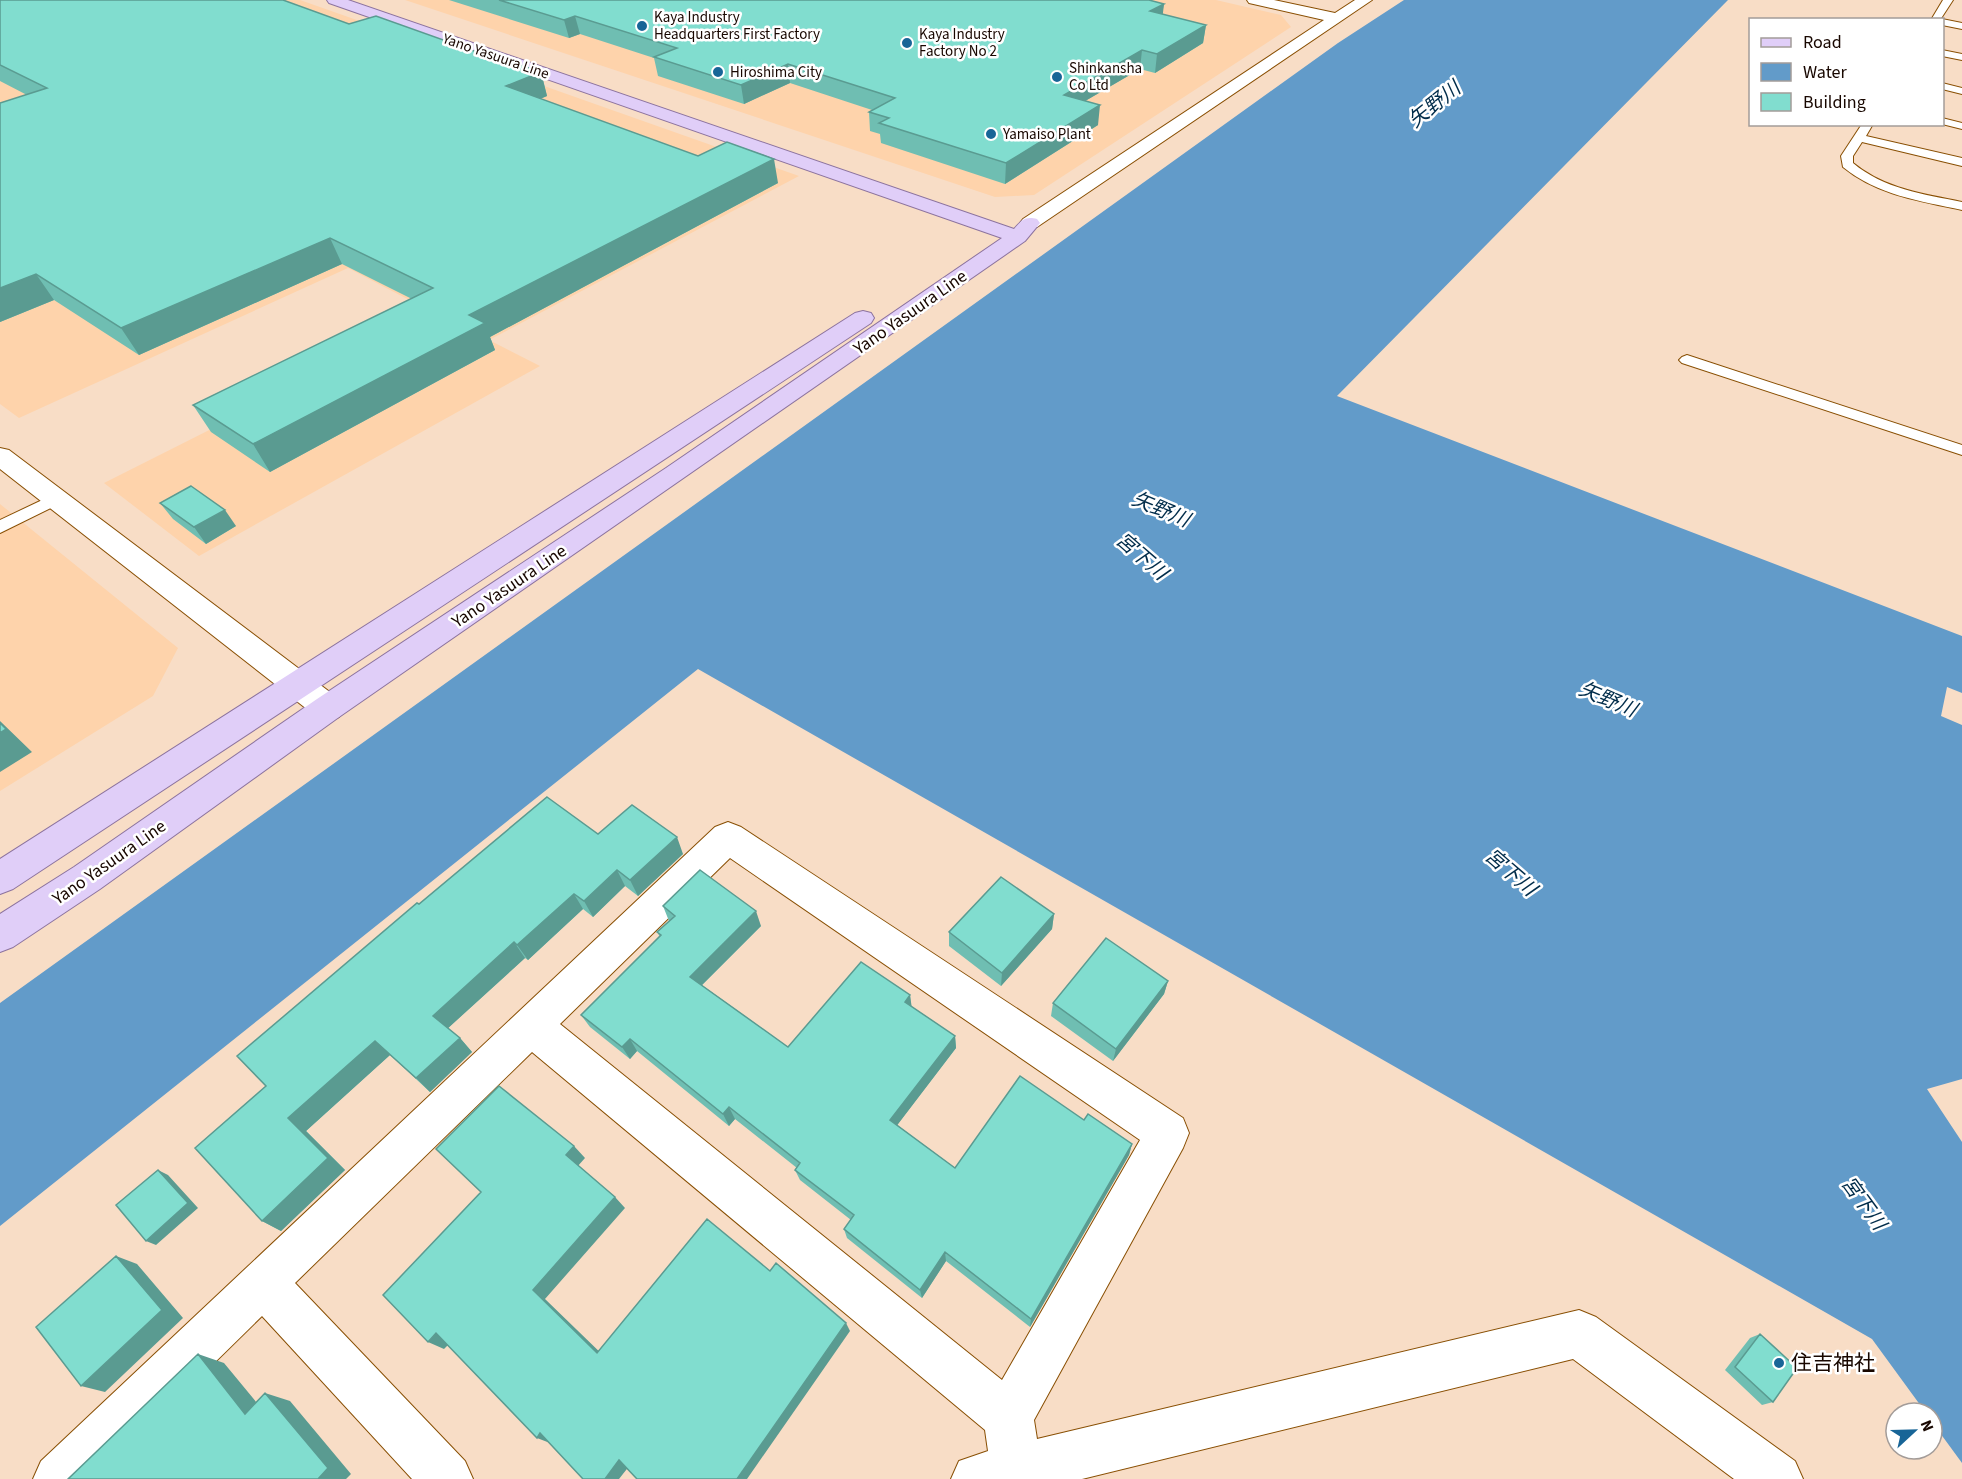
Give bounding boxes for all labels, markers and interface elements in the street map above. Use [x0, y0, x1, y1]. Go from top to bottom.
place label: Kaya Industry Headquarters First Factory [654, 7, 820, 45]
legend [1749, 18, 1944, 126]
marker: Kaya Industry Headquarters First Factory [635, 19, 649, 33]
place label: Kaya Industry Factory No 2 [919, 24, 1005, 62]
street label: Yano Yasuura Line [439, 28, 552, 85]
text: Road [1803, 30, 1842, 55]
marker: Kaya Industry Factory No 2 [900, 36, 914, 50]
place label: Shinkansha Co Ltd [1069, 58, 1142, 96]
text: Water [1803, 60, 1847, 85]
place label: Hiroshima City [730, 62, 822, 83]
marker: Hiroshima City [711, 65, 725, 79]
marker: Shinkansha Co Ltd [1050, 70, 1064, 84]
water label: 矢野川 [1403, 74, 1468, 135]
text: Building [1803, 90, 1866, 115]
place label: Yamaiso Plant [1002, 124, 1091, 145]
marker: Yamaiso Plant [984, 127, 998, 141]
street label: Yano Yasuura Line [848, 264, 972, 362]
water label: 矢野川 [1128, 485, 1196, 535]
water label: 宮下川 [1110, 527, 1175, 588]
street label: Yano Yasuura Line [446, 539, 572, 635]
water label: 矢野川 [1575, 675, 1643, 725]
street label: Yano Yasuura Line [47, 814, 171, 912]
water label: 宮下川 [1479, 843, 1544, 904]
water label: 宮下川 [1834, 1171, 1893, 1238]
place label: 住吉神社 [1791, 1348, 1875, 1378]
marker: 住吉神社 [1772, 1356, 1786, 1370]
north arrow [1884, 1401, 1944, 1461]
text: N [1915, 1417, 1939, 1435]

